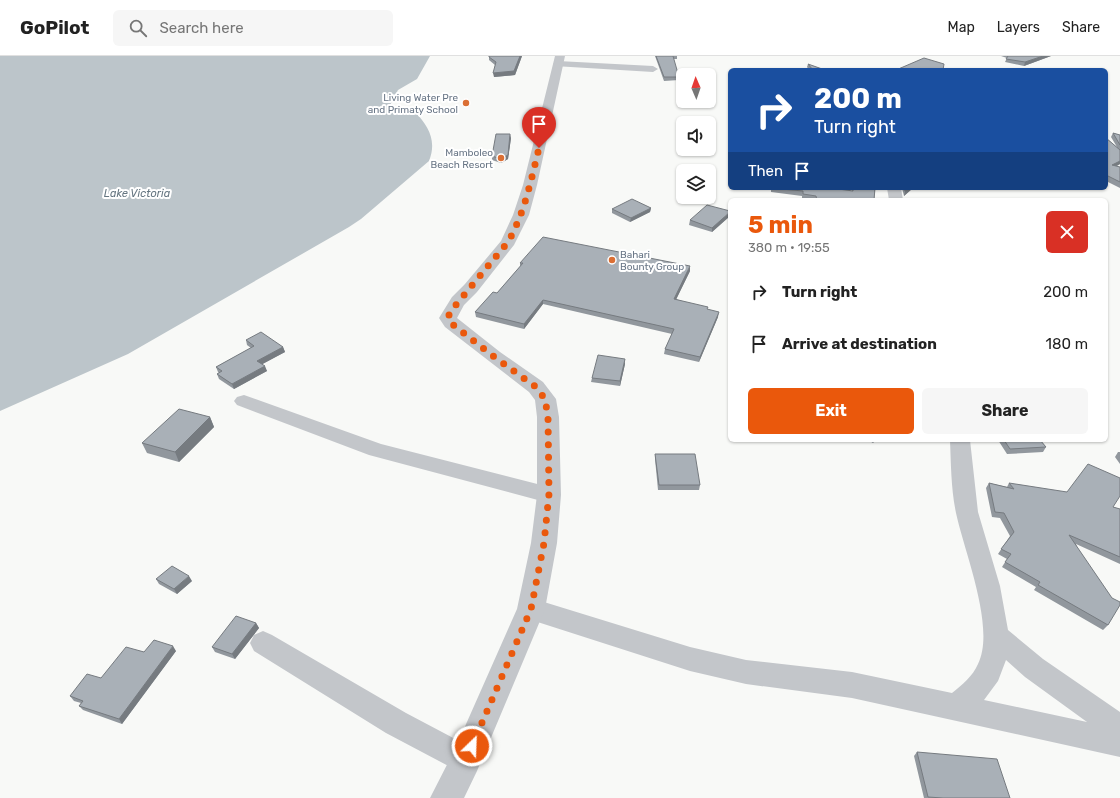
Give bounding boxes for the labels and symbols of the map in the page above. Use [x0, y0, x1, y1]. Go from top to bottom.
north arrow [676, 68, 716, 108]
place label: Living Water Pre and Primaty School [368, 92, 458, 116]
marker: Living Water Pre and Primaty School [461, 98, 471, 108]
pin [522, 107, 556, 148]
place label: Mamboleo Beach Resort [431, 147, 493, 171]
marker: Mamboleo Beach Resort [496, 153, 506, 163]
water label: Lake Victoria [104, 187, 171, 200]
place label: Bahari Bounty Group [620, 249, 684, 273]
marker: Bahari Bounty Group [607, 255, 617, 265]
position arrow [451, 725, 493, 767]

